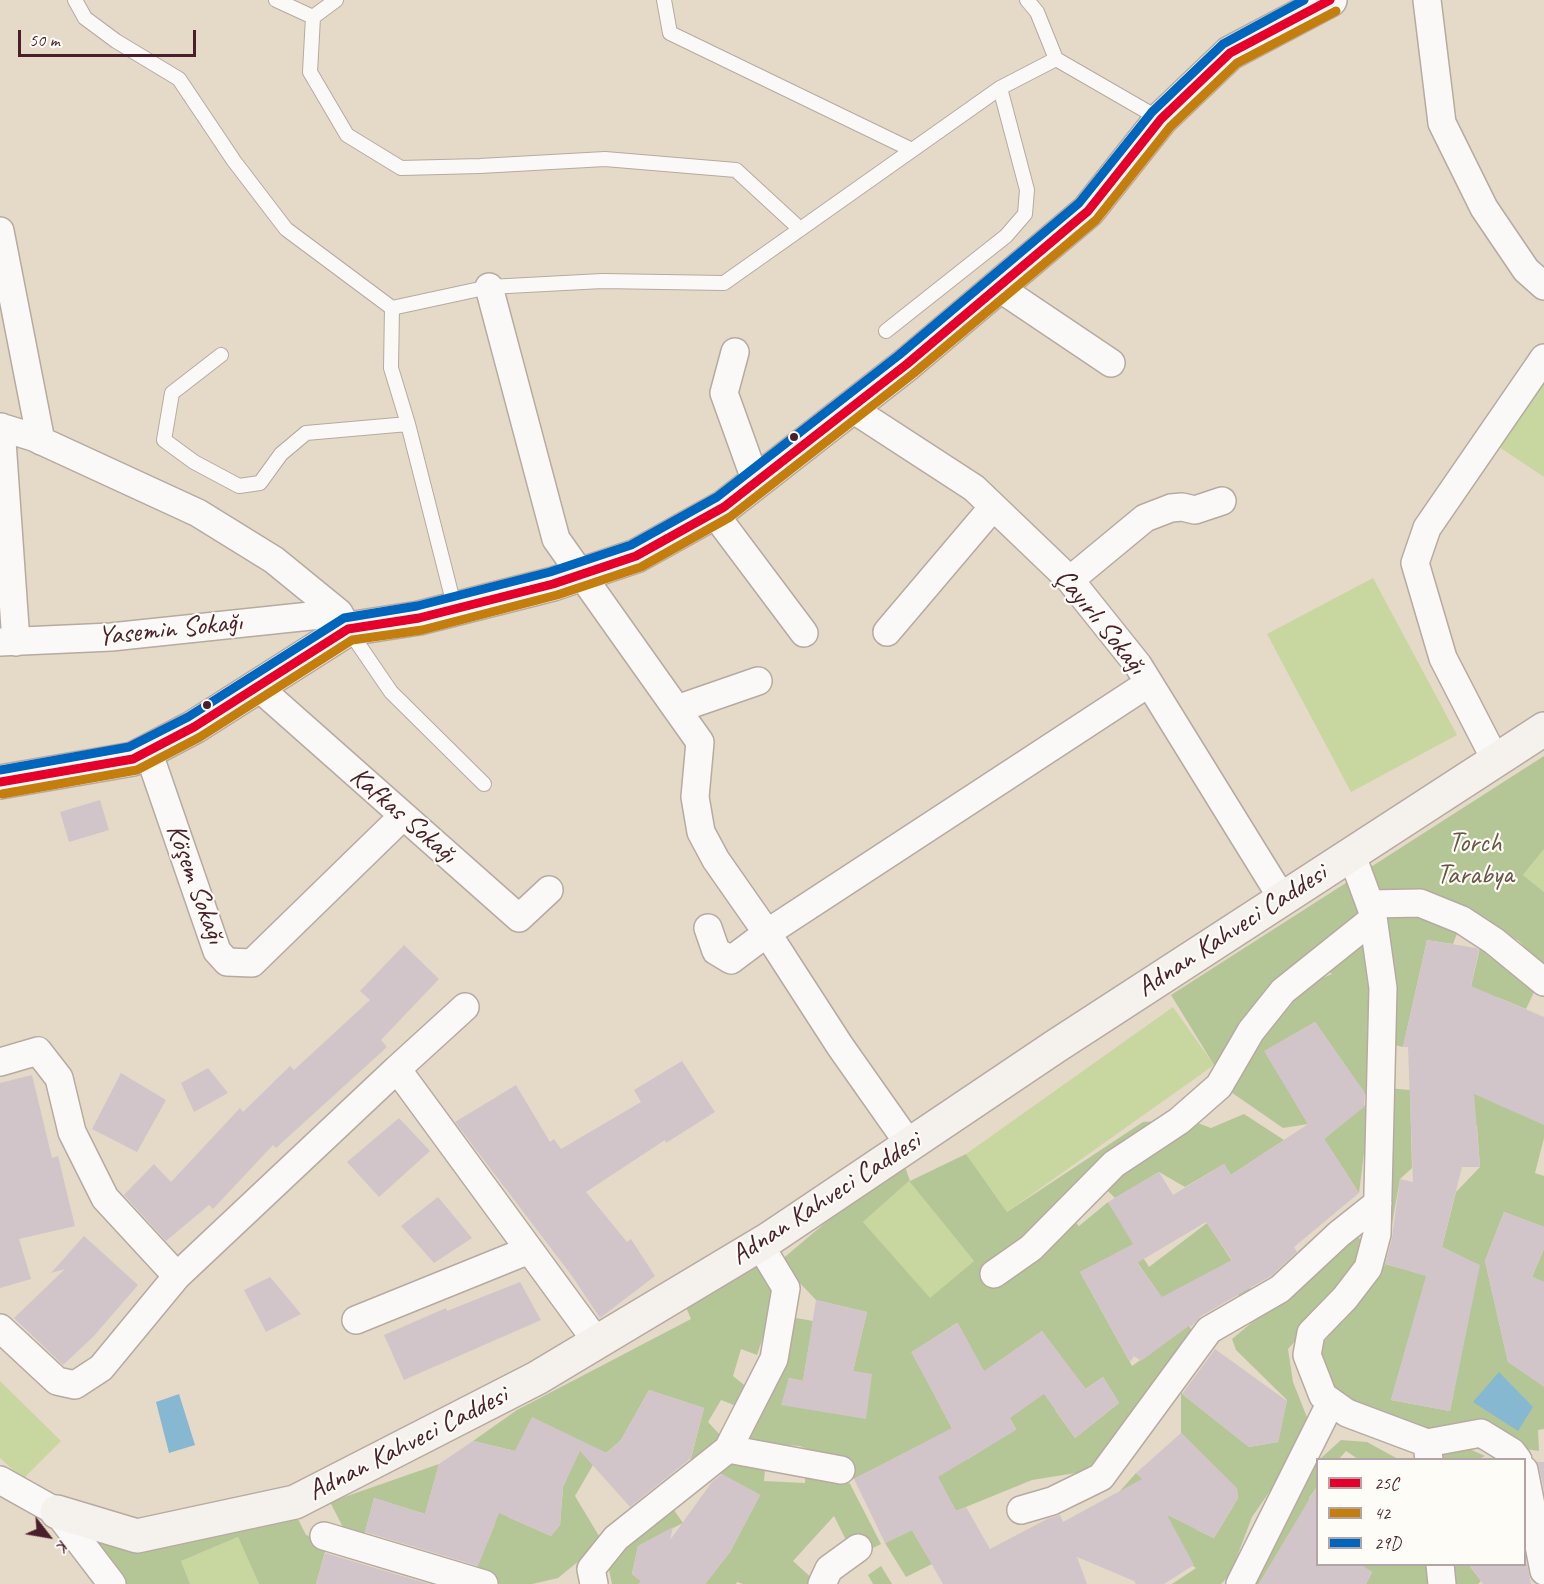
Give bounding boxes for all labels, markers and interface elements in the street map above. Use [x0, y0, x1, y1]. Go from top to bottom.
scale bar [21, 18, 200, 56]
text: 50 m [29, 29, 60, 51]
unlabelled marker [788, 431, 800, 443]
street label: Çayırlı Sokağı [1047, 562, 1153, 682]
street label: Yasemin Sokağı [96, 606, 244, 654]
unlabelled marker [201, 699, 213, 711]
street label: Kafkas Sokağı [343, 760, 463, 872]
street label: Köşem Sokağı [158, 820, 232, 948]
park label: Torch Tarabya [1436, 827, 1514, 893]
street label: Adnan Kahveci Caddesi [1131, 857, 1333, 1005]
street label: Adnan Kahveci Caddesi [725, 1125, 927, 1273]
street label: Adnan Kahveci Caddesi [303, 1379, 513, 1509]
legend [1316, 1458, 1526, 1566]
text: 25C [1374, 1472, 1399, 1494]
text: 42 [1374, 1502, 1390, 1524]
north arrow [18, 1506, 78, 1566]
text: 29D [1374, 1532, 1401, 1554]
text: K [53, 1537, 74, 1554]

